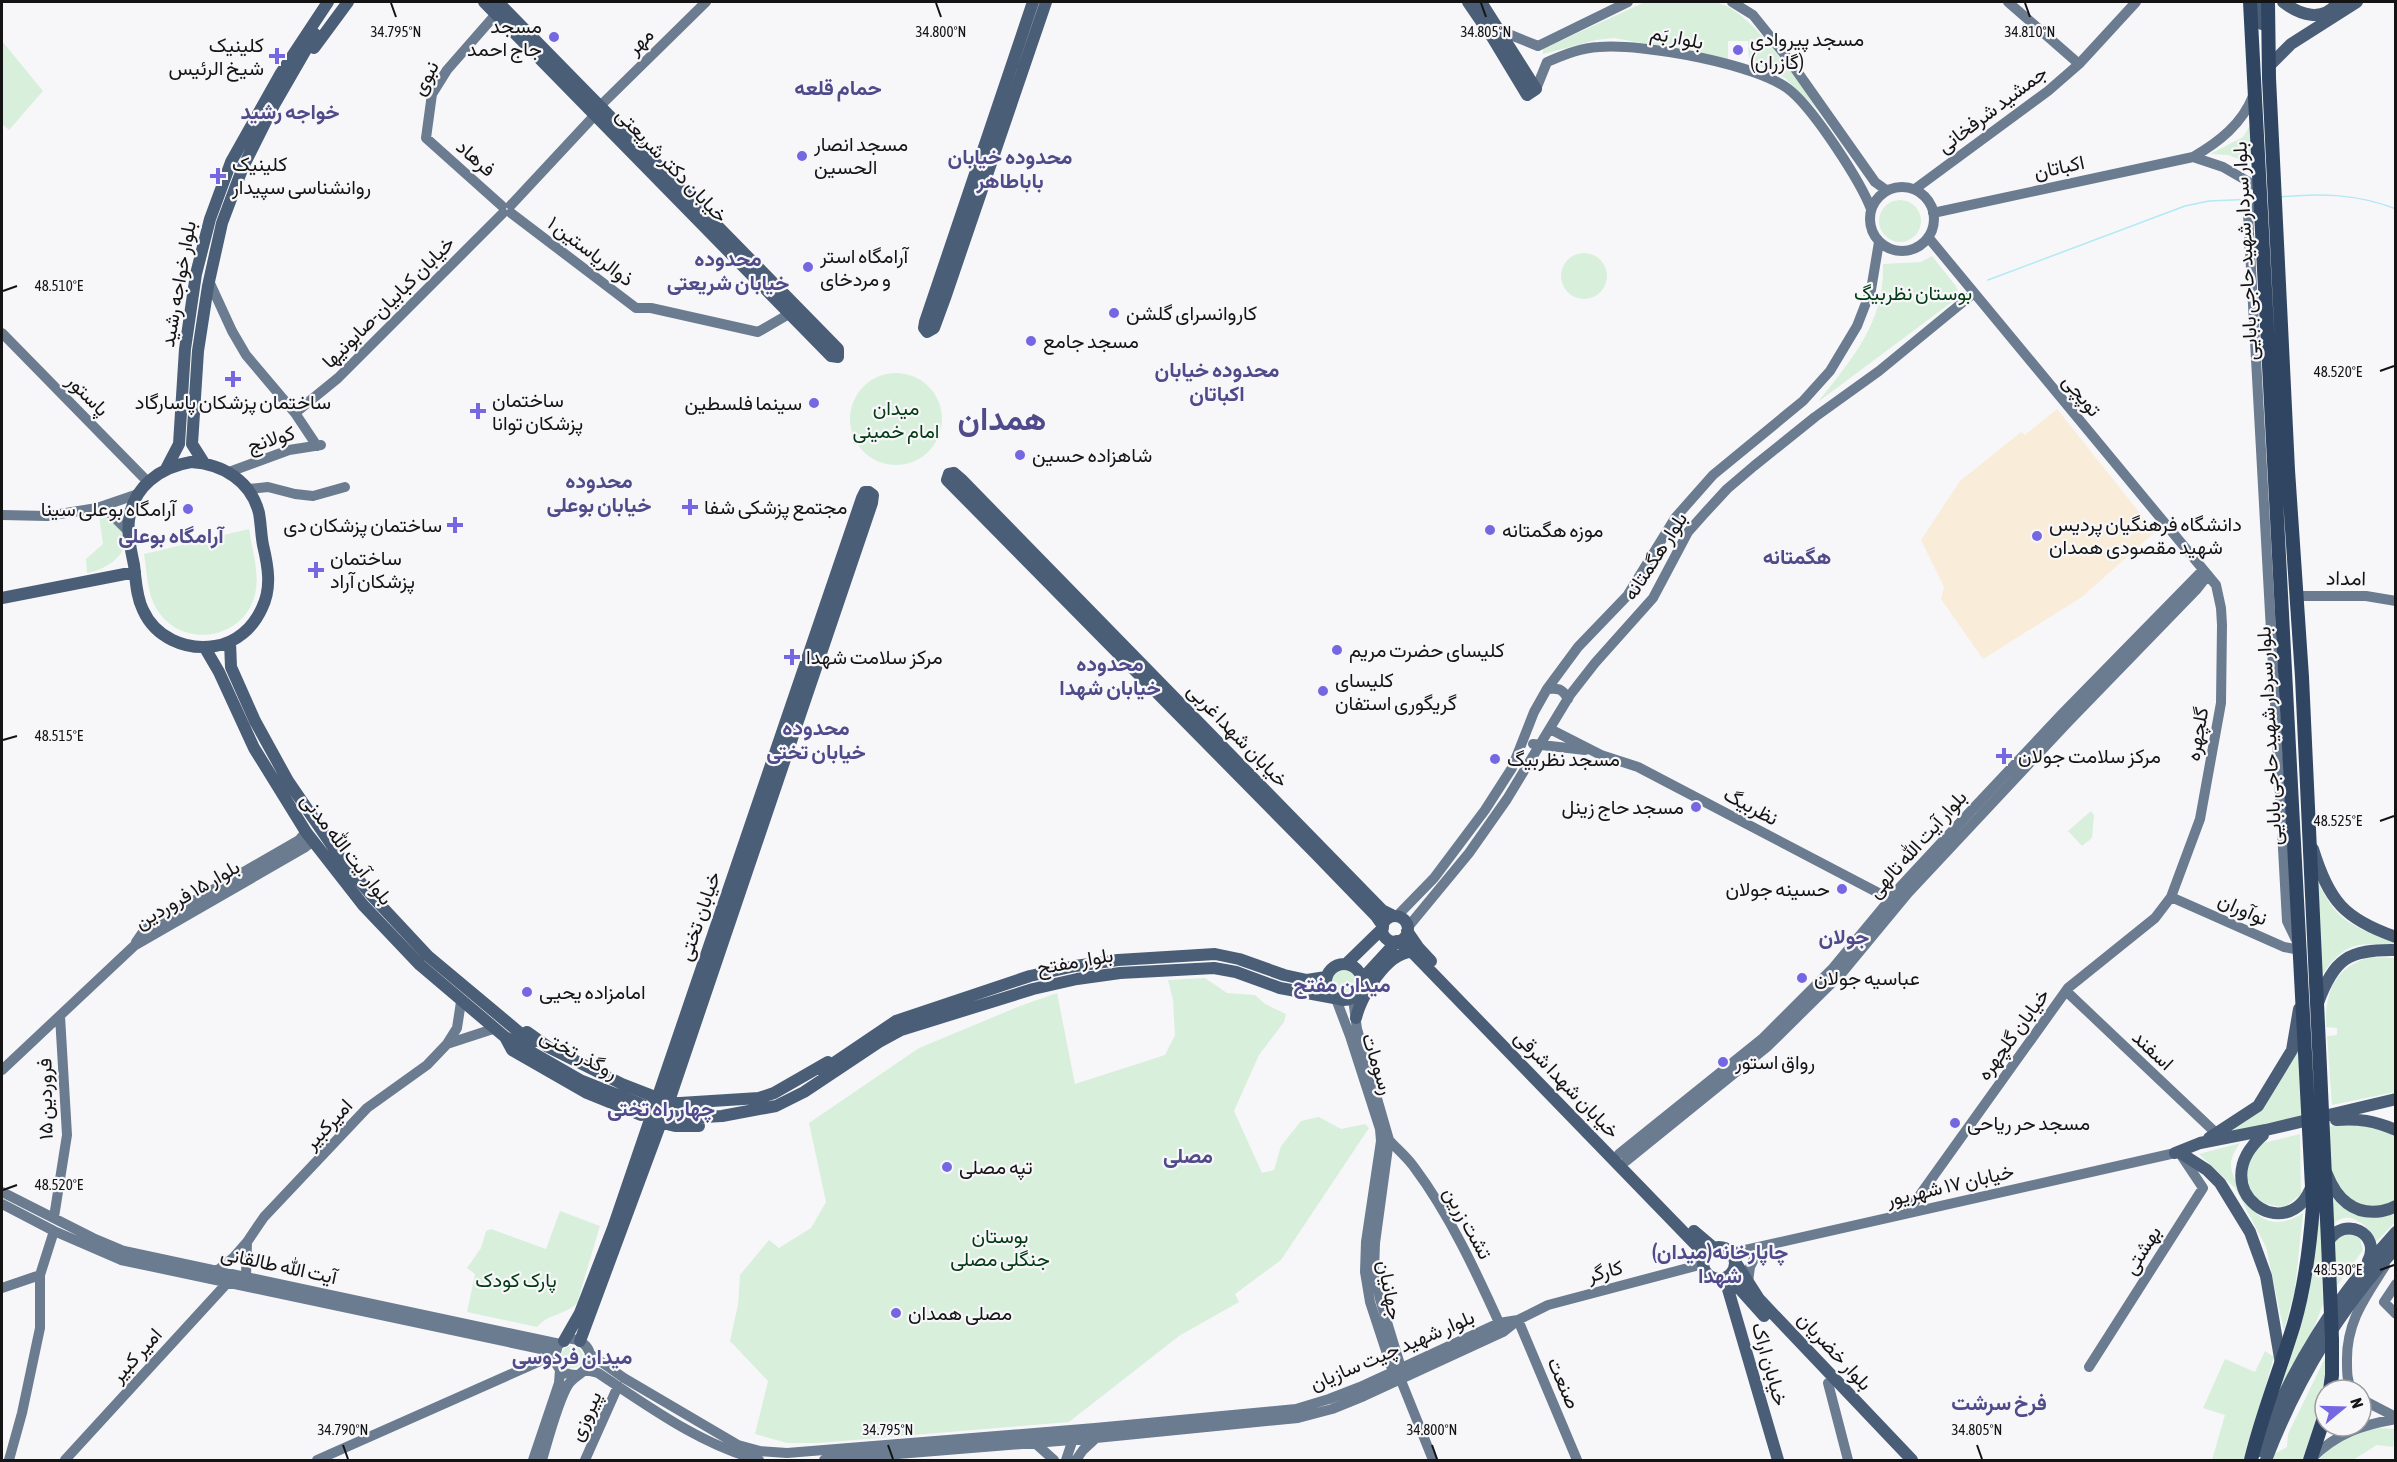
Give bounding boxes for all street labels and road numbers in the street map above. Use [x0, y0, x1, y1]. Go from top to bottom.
street label: بلوار بَم [1648, 20, 1706, 55]
street label: مهر [621, 22, 659, 61]
street label: نبوی [406, 57, 445, 100]
street label: جمشید شرفخانی [1932, 60, 2052, 159]
street label: خیابان دکتر شریعتی [610, 103, 733, 228]
street label: فرهاد [451, 135, 500, 182]
street label: بلوار سردار شهید حاجی بابایی [2227, 141, 2264, 361]
street label: اکباتان [2032, 150, 2086, 184]
street label: ذوالریاستین ۱ [542, 211, 639, 292]
street label: بلوار خواجه رشید [155, 219, 202, 349]
street label: خیابان کبابیان-صابونیها [317, 231, 460, 374]
street label: پاستور [60, 368, 114, 423]
street label: توپچی [2056, 369, 2107, 422]
street label: کولانج [244, 420, 298, 459]
street label: بلوار هگمتانه [1618, 508, 1693, 605]
street label: امداد [2326, 566, 2366, 589]
street label: بلوار سردار شهید حاجی بابایی [2251, 626, 2288, 846]
street label: خیابان شهدا غربی [1182, 678, 1294, 793]
street label: گلچهره [2180, 705, 2216, 763]
street label: نظربیگ [1719, 782, 1782, 831]
street label: بلوار آیت الله تالهی [1862, 785, 1972, 904]
street label: بلوار آیت الله مدنی [295, 788, 398, 910]
street label: بلوار ۱۵ فروردین [130, 854, 244, 935]
street label: خیابان تختی [672, 868, 726, 964]
street label: نوآوران [2214, 888, 2272, 931]
street label: بلوار مفتح [1035, 943, 1115, 981]
street label: خیابان گلچهره [1972, 983, 2056, 1086]
street label: روگذر تختی [536, 1024, 622, 1085]
street label: خیابان شهدا شرقی [1509, 1025, 1625, 1144]
street label: اسفند [2128, 1025, 2179, 1074]
street label: رسومات [1356, 1030, 1399, 1098]
street label: ۱۵ فروردین [32, 1058, 59, 1140]
street label: امیرکبیر [298, 1094, 358, 1156]
street label: خیابان ۱۷ شهریور [1883, 1159, 2016, 1213]
street label: تشت زرین [1437, 1183, 1498, 1264]
street label: بهشتی [2118, 1221, 2167, 1279]
street label: آیت الله طالقانی [219, 1241, 341, 1289]
street label: کارگر [1584, 1255, 1626, 1288]
street label: جهانیان [1371, 1258, 1408, 1322]
street label: بلوار شهید چیت سازیان [1306, 1304, 1479, 1397]
street label: بلوار خضریان [1792, 1307, 1877, 1396]
street label: خیابان اراک [1746, 1320, 1793, 1409]
street label: امیر کبیر [105, 1323, 167, 1389]
street label: صنعت [1543, 1354, 1585, 1412]
street label: پیروزی [563, 1387, 608, 1446]

